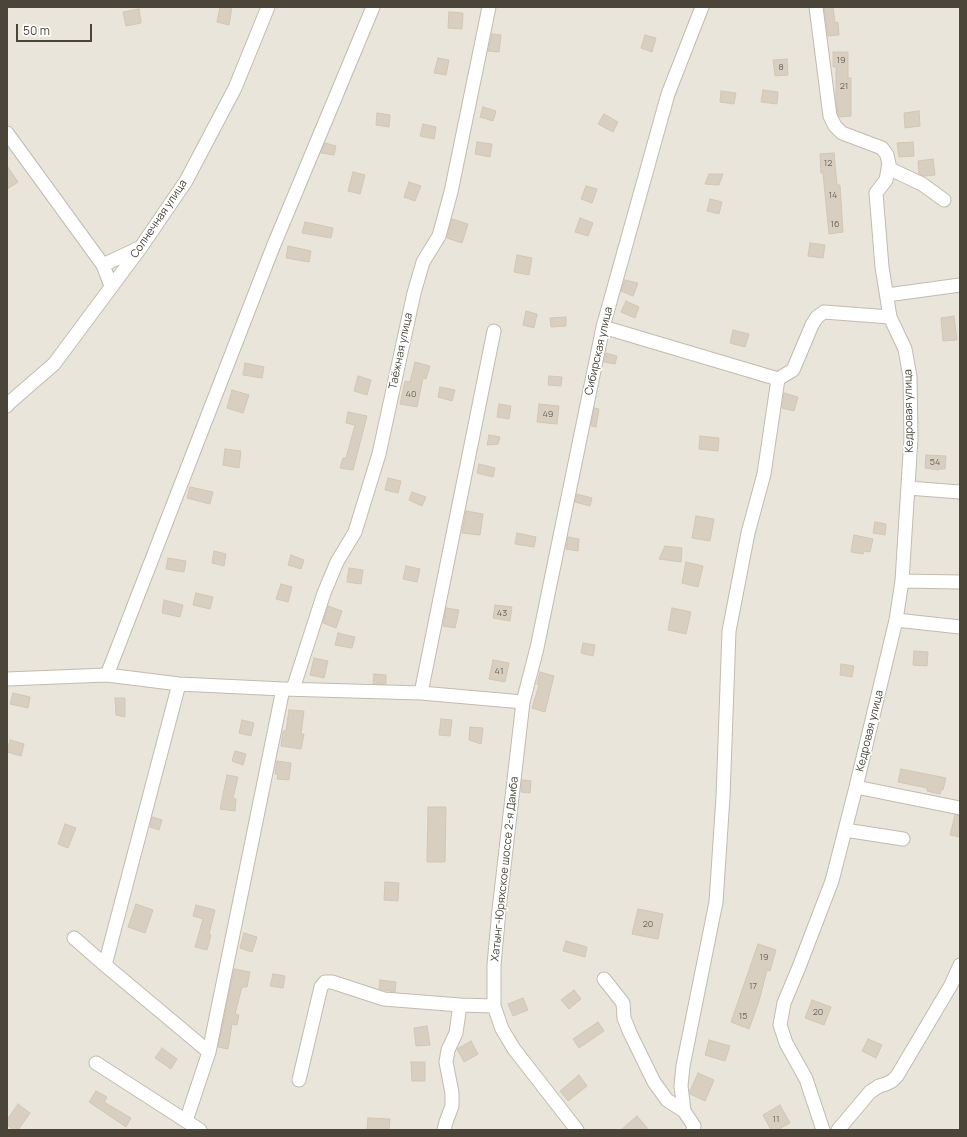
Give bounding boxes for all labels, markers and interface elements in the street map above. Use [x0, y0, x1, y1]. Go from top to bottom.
scale bar [18, 16, 94, 42]
text: 50 m [23, 22, 50, 39]
house number: 19 [836, 55, 846, 65]
house number: 8 [778, 62, 784, 72]
house number: 21 [840, 81, 848, 91]
house number: 12 [824, 158, 832, 168]
street label: Солнечная улица [128, 177, 190, 261]
house number: 14 [829, 190, 837, 200]
house number: 16 [830, 219, 840, 229]
street label: Сибирская улица [582, 306, 616, 396]
street label: Таёжная улица [386, 312, 416, 390]
street label: Кедровая улица [902, 369, 916, 453]
house number: 40 [406, 389, 416, 399]
house number: 49 [543, 409, 553, 419]
house number: 54 [930, 457, 940, 467]
house number: 43 [497, 608, 507, 618]
house number: 41 [495, 666, 503, 676]
street label: Кедровая улица [853, 689, 887, 773]
street label: Хатынг-Юряхское шоссе 2-я Дамба [489, 776, 521, 962]
house number: 20 [643, 919, 653, 929]
house number: 19 [759, 952, 769, 962]
house number: 17 [749, 981, 757, 991]
house number: 20 [813, 1007, 823, 1017]
house number: 15 [739, 1011, 747, 1021]
house number: 11 [772, 1114, 780, 1124]

